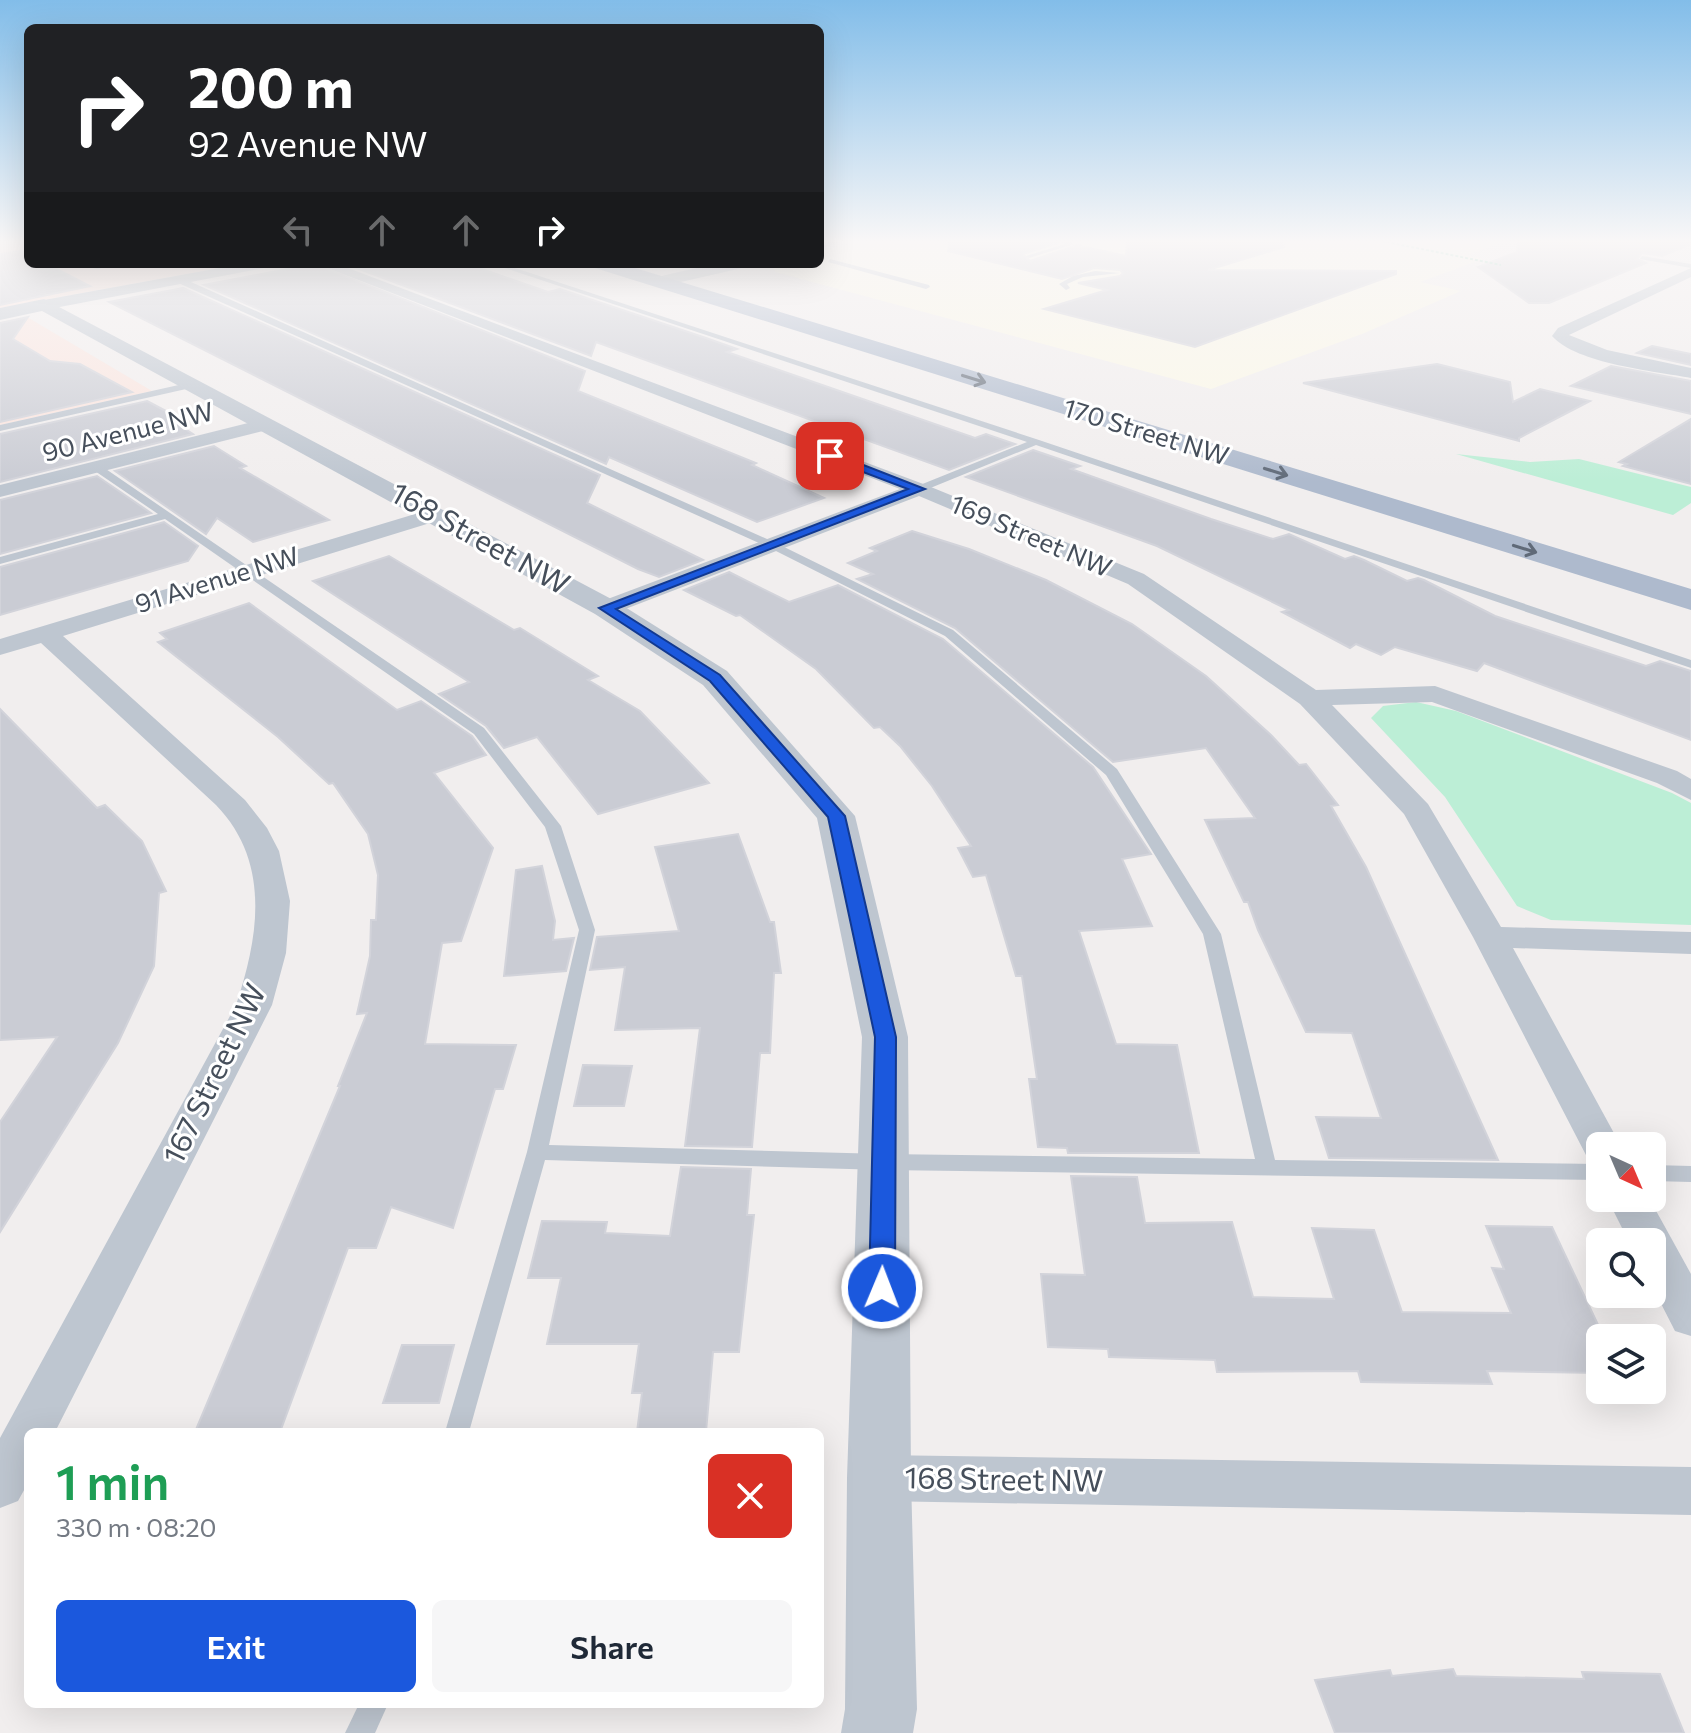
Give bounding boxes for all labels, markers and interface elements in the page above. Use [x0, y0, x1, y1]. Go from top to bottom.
text: 200 m [188, 51, 354, 120]
icon: right [56, 56, 160, 160]
text: 92 Avenue NW [188, 120, 427, 164]
icon: left [276, 208, 320, 252]
icon: ahead [360, 208, 404, 252]
icon: ahead [444, 208, 488, 252]
icon: right [528, 208, 572, 252]
one-way arrow [961, 372, 987, 387]
street label: 170 Street NW [1060, 391, 1233, 470]
street label: 90 Avenue NW [39, 394, 217, 467]
pin [796, 422, 864, 490]
icon: arrive [808, 434, 852, 478]
one-way arrow [1263, 465, 1289, 480]
street label: 168 Street NW [385, 472, 577, 601]
street label: 169 Street NW [946, 487, 1117, 582]
street label: 91 Avenue NW [131, 539, 302, 618]
one-way arrow [1511, 542, 1537, 557]
street label: 167 Street NW [153, 977, 272, 1169]
north arrow [1586, 1132, 1666, 1212]
map controls [1586, 1132, 1666, 1404]
button: search [1586, 1228, 1666, 1308]
position arrow [840, 1246, 924, 1330]
button: layers [1586, 1324, 1666, 1404]
text: 1 min [56, 1451, 169, 1510]
button: close [708, 1454, 792, 1538]
street label: 168 Street NW [904, 1457, 1104, 1498]
text: 330 m · 08:20 [56, 1511, 217, 1542]
button: Exit [56, 1600, 416, 1692]
button: Share [432, 1600, 792, 1692]

